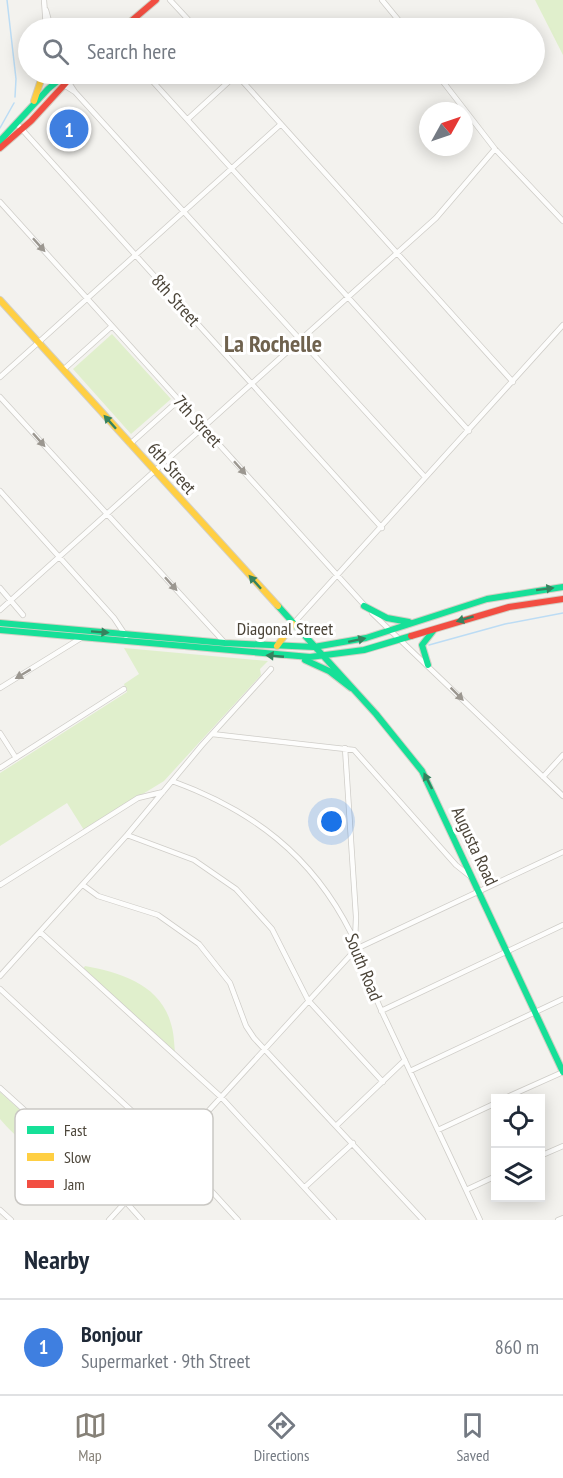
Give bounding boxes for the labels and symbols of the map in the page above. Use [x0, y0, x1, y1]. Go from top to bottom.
north arrow [419, 102, 473, 156]
pin: 1 [50, 106, 88, 152]
one-way arrow [32, 237, 45, 252]
street label: 8th Street [147, 269, 205, 331]
district label: La Rochelle [224, 328, 322, 359]
street label: 7th Street [169, 390, 227, 452]
one-way arrow [104, 415, 117, 430]
one-way arrow [32, 433, 46, 447]
street label: 6th Street [143, 437, 201, 499]
one-way arrow [233, 460, 246, 475]
one-way arrow [249, 575, 262, 590]
one-way arrow [164, 577, 178, 592]
one-way arrow [535, 584, 554, 594]
one-way arrow [456, 615, 474, 624]
street label: Diagonal Street [237, 617, 333, 640]
one-way arrow [91, 627, 110, 637]
one-way arrow [348, 635, 367, 644]
one-way arrow [265, 651, 284, 661]
one-way arrow [15, 668, 31, 679]
one-way arrow [449, 686, 463, 700]
one-way arrow [423, 773, 432, 790]
street label: Augusta Road [447, 803, 503, 889]
your location [317, 807, 346, 836]
street label: South Road [340, 930, 388, 1004]
legend [15, 1109, 213, 1205]
text: Fast [64, 1120, 87, 1140]
text: Slow [64, 1147, 91, 1167]
text: Jam [63, 1174, 85, 1194]

